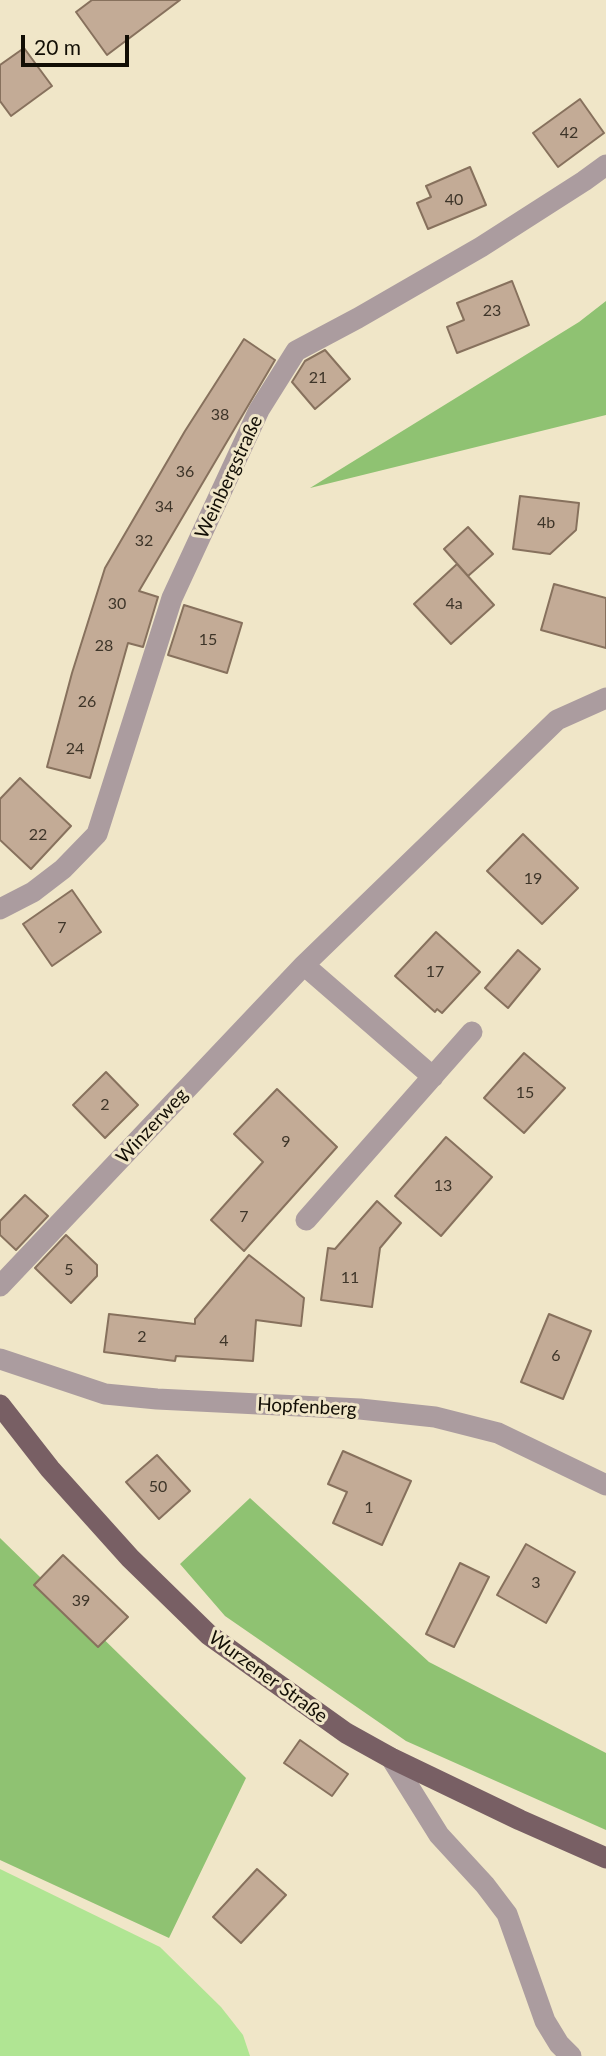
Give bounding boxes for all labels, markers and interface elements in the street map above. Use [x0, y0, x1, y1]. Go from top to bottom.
scale bar [24, 21, 133, 65]
text: 20 m [34, 34, 81, 59]
house number: 42 [560, 123, 578, 143]
house number: 40 [445, 190, 463, 210]
house number: 23 [483, 301, 501, 321]
house number: 21 [309, 368, 327, 388]
house number: 38 [211, 405, 229, 425]
street label: Weinbergstraße [190, 412, 268, 542]
house number: 36 [176, 462, 194, 482]
house number: 34 [155, 497, 173, 517]
house number: 4b [537, 513, 555, 533]
house number: 32 [135, 531, 153, 551]
house number: 30 [108, 594, 126, 614]
house number: 4a [445, 594, 463, 614]
house number: 15 [199, 630, 217, 650]
house number: 28 [95, 636, 113, 656]
house number: 26 [78, 692, 96, 712]
house number: 24 [66, 739, 84, 759]
house number: 22 [29, 825, 47, 845]
house number: 19 [524, 869, 542, 889]
house number: 7 [57, 918, 67, 938]
house number: 17 [426, 962, 444, 982]
house number: 15 [516, 1083, 534, 1103]
street label: Winzerweg [111, 1084, 193, 1168]
house number: 2 [100, 1095, 110, 1115]
house number: 9 [281, 1132, 291, 1152]
house number: 13 [434, 1176, 452, 1196]
house number: 7 [239, 1207, 249, 1227]
house number: 5 [64, 1260, 74, 1280]
house number: 11 [341, 1268, 359, 1288]
house number: 2 [137, 1327, 147, 1347]
house number: 4 [219, 1331, 229, 1351]
house number: 6 [551, 1346, 561, 1366]
street label: Hopfenberg [257, 1393, 357, 1421]
house number: 50 [149, 1477, 167, 1497]
house number: 1 [364, 1498, 374, 1518]
house number: 3 [531, 1573, 541, 1593]
house number: 39 [72, 1591, 90, 1611]
street label: Wurzener Straße [204, 1626, 332, 1728]

